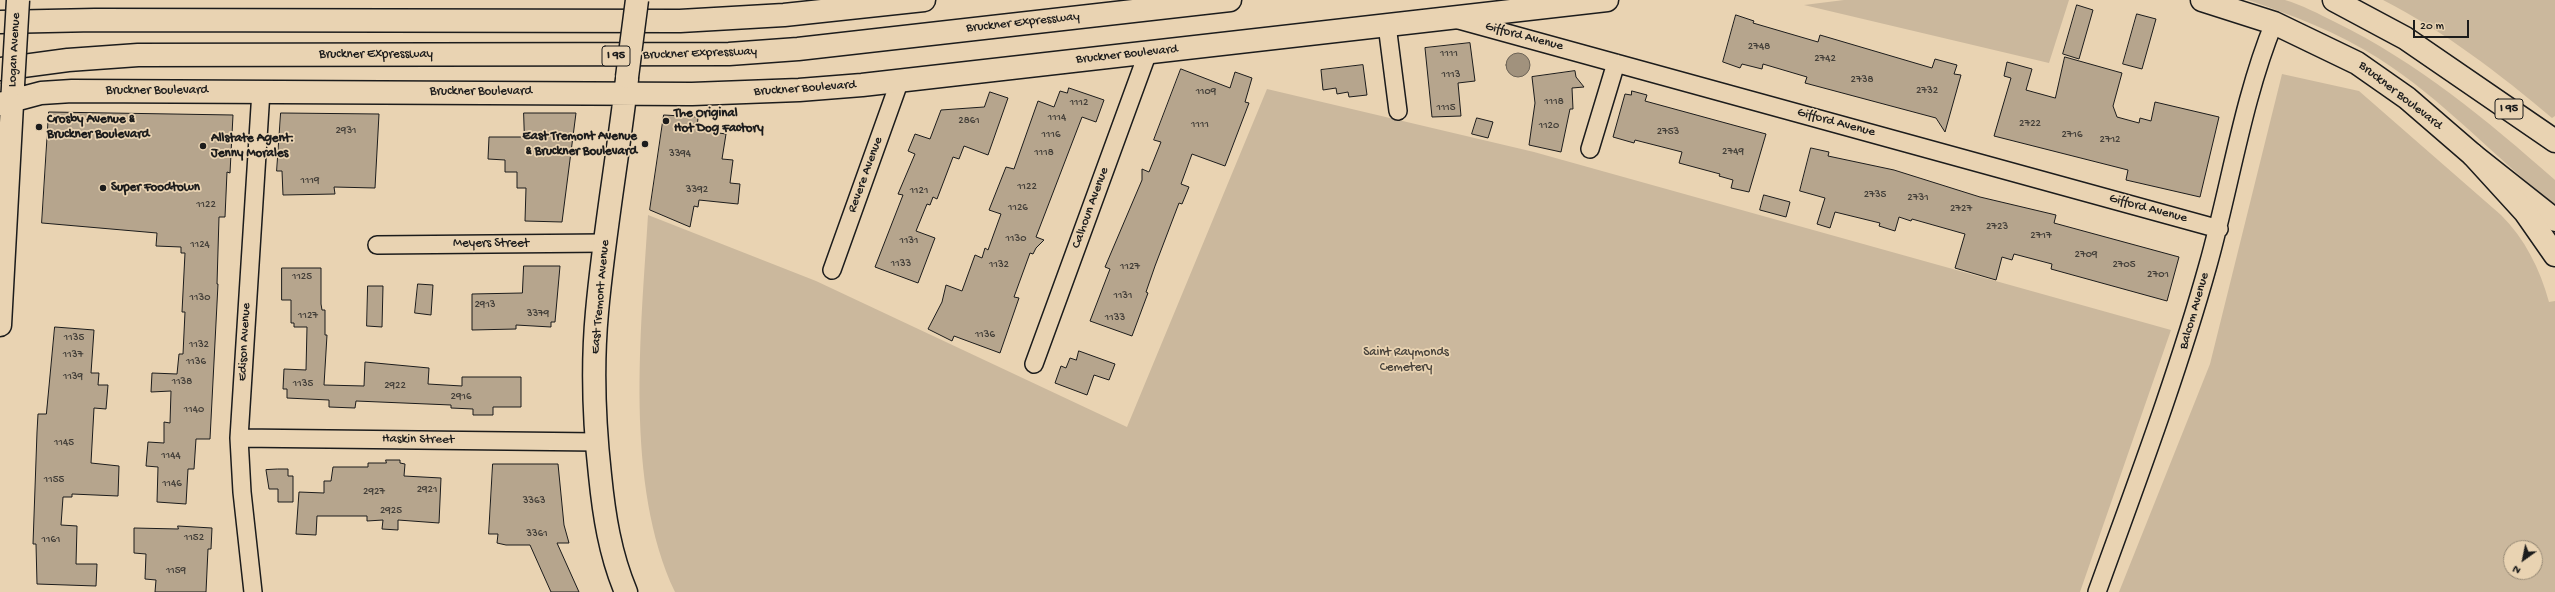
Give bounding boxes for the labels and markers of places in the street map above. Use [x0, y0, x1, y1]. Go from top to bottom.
place label: The Original Hot Dog Factory [674, 106, 764, 137]
place label: Crosby Avenue & Bruckner Boulevard [47, 112, 149, 143]
marker: The Original Hot Dog Factory [661, 116, 671, 126]
marker: Crosby Avenue & Bruckner Boulevard [34, 122, 44, 132]
place label: East Tremont Avenue & Bruckner Boulevard [523, 129, 637, 160]
place label: Allstate Agent: Jenny Morales [211, 131, 294, 162]
marker: East Tremont Avenue & Bruckner Boulevard [640, 139, 650, 149]
marker: Allstate Agent: Jenny Morales [198, 141, 208, 151]
place label: Super Foodtown [111, 180, 200, 196]
marker: Super Foodtown [98, 183, 108, 193]

